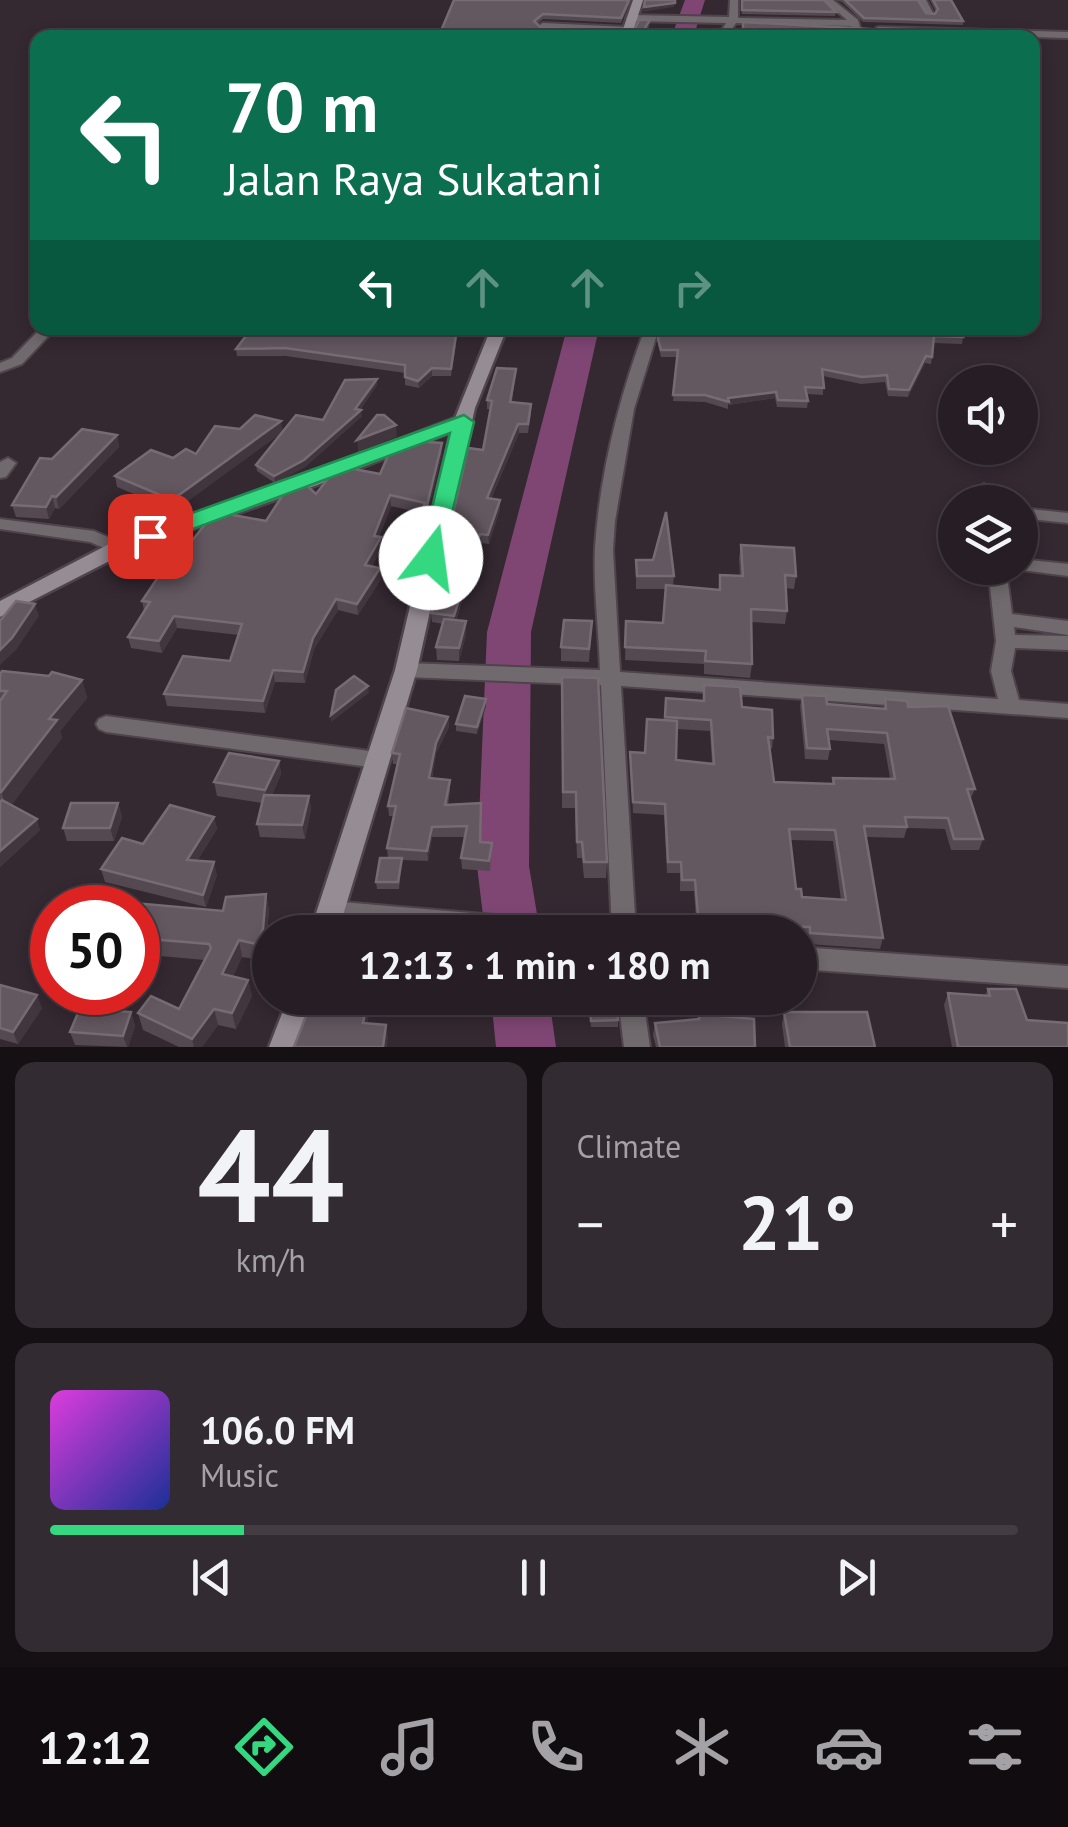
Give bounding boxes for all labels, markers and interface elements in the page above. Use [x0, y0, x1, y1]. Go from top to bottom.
text: 70 m [225, 61, 378, 151]
icon: left [60, 70, 190, 200]
text: Jalan Raya Sukatani [225, 149, 603, 207]
icon: left [350, 260, 405, 315]
icon: ahead [455, 260, 510, 315]
icon: ahead [560, 260, 615, 315]
icon: right [665, 260, 720, 315]
map controls [938, 365, 1038, 585]
button: sound [938, 365, 1038, 465]
button: layers [938, 485, 1038, 585]
pin [108, 494, 193, 579]
position arrow [379, 506, 483, 610]
icon: arrive [123, 509, 178, 564]
speed limit sign: 50 [30, 885, 160, 1015]
text: 12:13 · 1 min · 180 m [359, 940, 710, 989]
text: 44 [197, 1090, 344, 1258]
text: Climate [577, 1125, 681, 1167]
text: 21° [738, 1174, 856, 1271]
text: − [577, 1188, 604, 1259]
text: + [990, 1188, 1018, 1259]
text: km/h [236, 1239, 306, 1281]
text: 106.0 FM [200, 1405, 355, 1454]
text: Music [200, 1454, 279, 1496]
icon: previous [184, 1550, 239, 1605]
icon: pause [506, 1550, 561, 1605]
icon: next [829, 1550, 884, 1605]
icon: directions [229, 1712, 299, 1782]
icon: music [375, 1712, 445, 1782]
icon: phone [521, 1712, 591, 1782]
icon: climate [667, 1712, 737, 1782]
icon: car [814, 1712, 884, 1782]
icon: filters [960, 1712, 1030, 1782]
text: 12:12 [38, 1718, 152, 1776]

